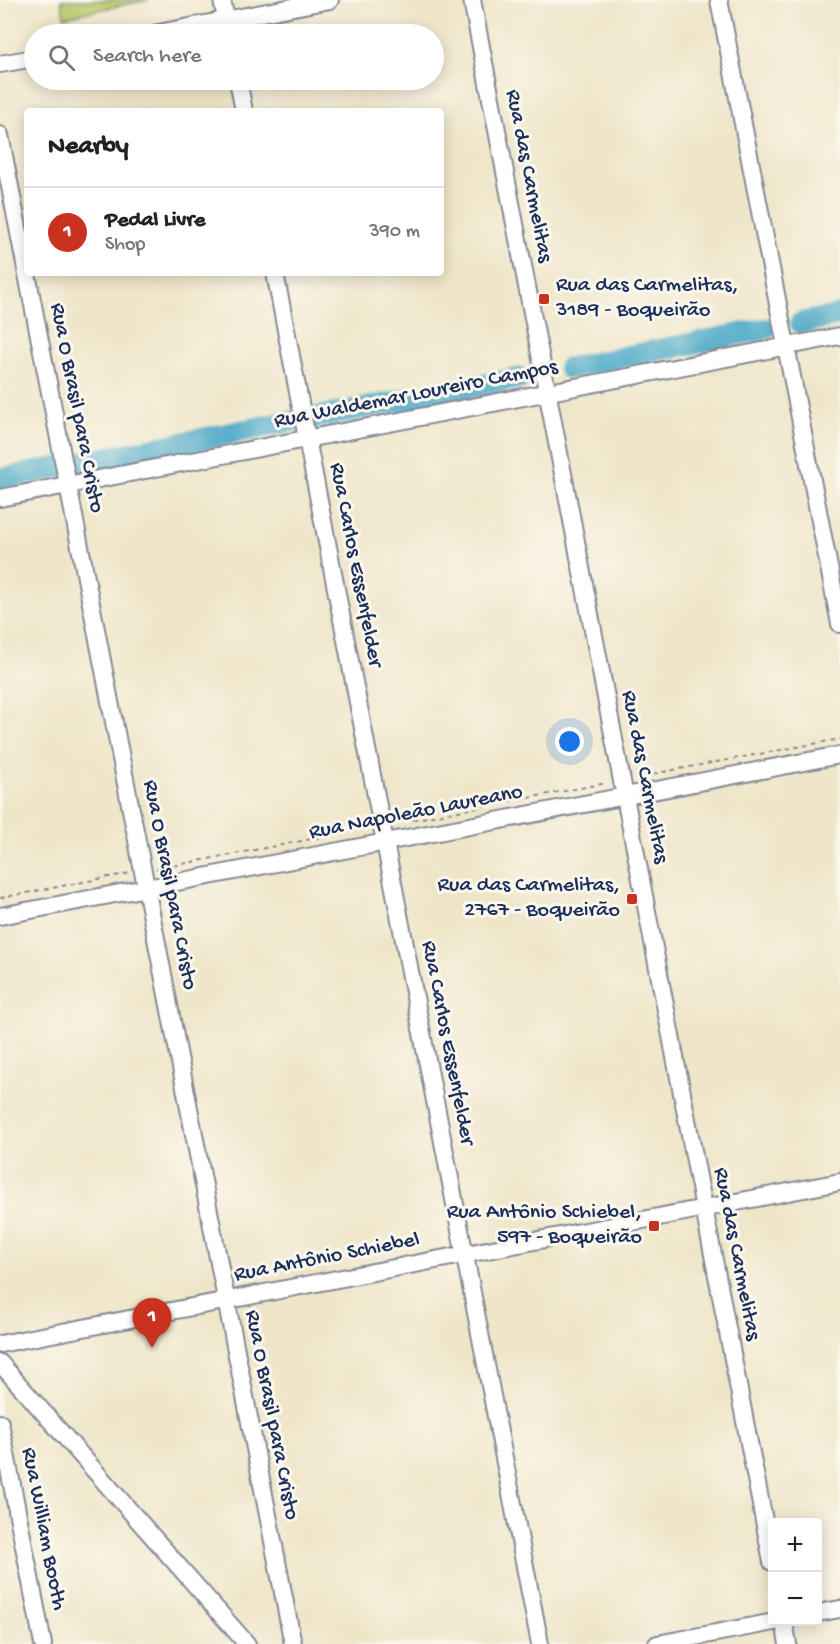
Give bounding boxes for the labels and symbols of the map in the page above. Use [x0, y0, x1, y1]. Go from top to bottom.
street label: Rua das Carmelitas [498, 87, 558, 265]
place label: Rua das Carmelitas, 3189 - Boqueirão [555, 273, 738, 324]
marker: Rua das Carmelitas, 3189 - Boqueirão [537, 292, 551, 306]
street label: Rua O Brasil para Cristo [43, 301, 109, 515]
street label: Rua Waldemar Loureiro Campos [272, 355, 561, 435]
street label: Rua Carlos Essenfelder [322, 461, 388, 671]
street label: Rua das Carmelitas [614, 688, 674, 866]
your location [555, 727, 584, 756]
street label: Rua O Brasil para Cristo [136, 778, 202, 992]
street label: Rua Napoleão Laureano [307, 780, 525, 846]
place label: Rua das Carmelitas, 2767 - Boqueirão [438, 873, 620, 924]
marker: Rua das Carmelitas, 2767 - Boqueirão [625, 892, 639, 906]
street label: Rua Carlos Essenfelder [414, 939, 480, 1149]
street label: Rua das Carmelitas [706, 1165, 766, 1343]
place label: Rua Antônio Schiebel, 597 - Boqueirão [447, 1200, 642, 1251]
marker: Rua Antônio Schiebel, 597 - Boqueirão [647, 1219, 661, 1233]
street label: Rua Antônio Schiebel [232, 1227, 422, 1289]
pin: 1 [132, 1298, 172, 1348]
street label: Rua O Brasil para Cristo [238, 1308, 304, 1522]
street label: Rua William Booth [14, 1445, 72, 1613]

